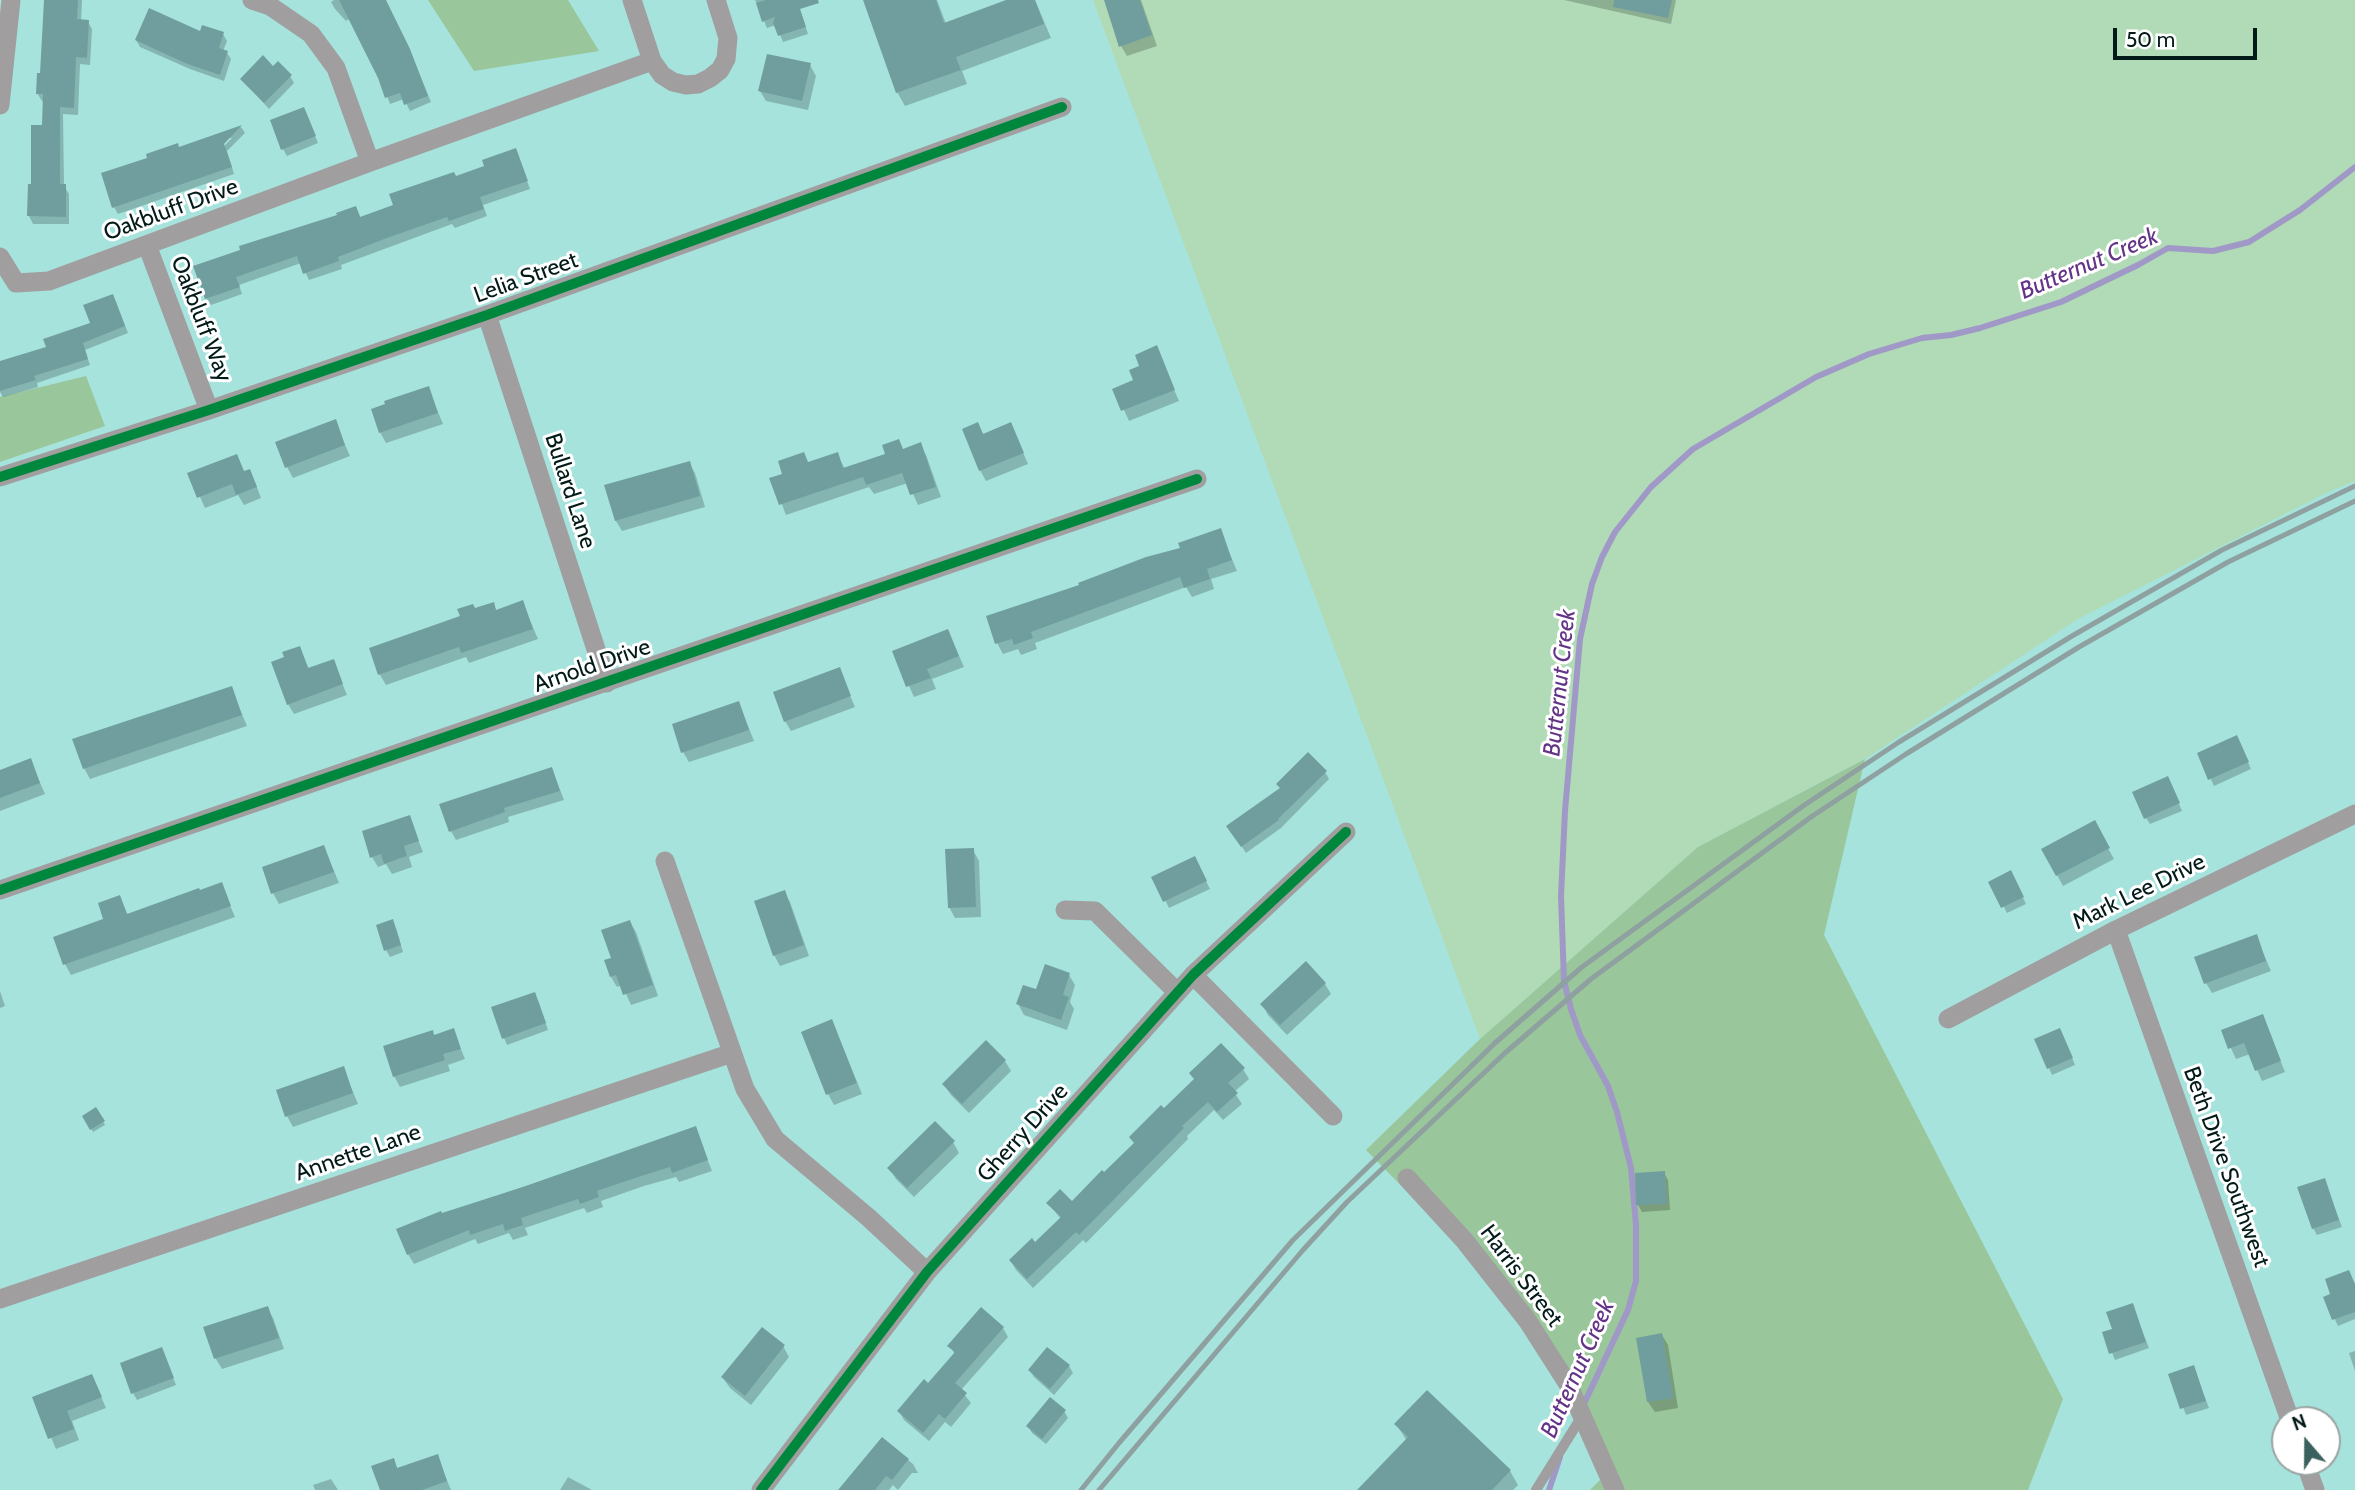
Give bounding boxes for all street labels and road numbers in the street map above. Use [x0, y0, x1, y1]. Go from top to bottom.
street label: Oakbluff Drive [100, 173, 242, 247]
street label: Lelia Street [470, 246, 582, 310]
street label: Oakbluff Way [164, 252, 238, 386]
street label: Bullard Lane [538, 430, 602, 552]
street label: Arnold Drive [530, 633, 654, 699]
street label: Mark Lee Drive [2068, 848, 2210, 936]
street label: Beth Drive Southwest [2177, 1063, 2275, 1271]
street label: Gherry Drive [972, 1078, 1074, 1188]
street label: Annette Lane [291, 1119, 425, 1187]
street label: Harris Street [1474, 1220, 1568, 1332]

